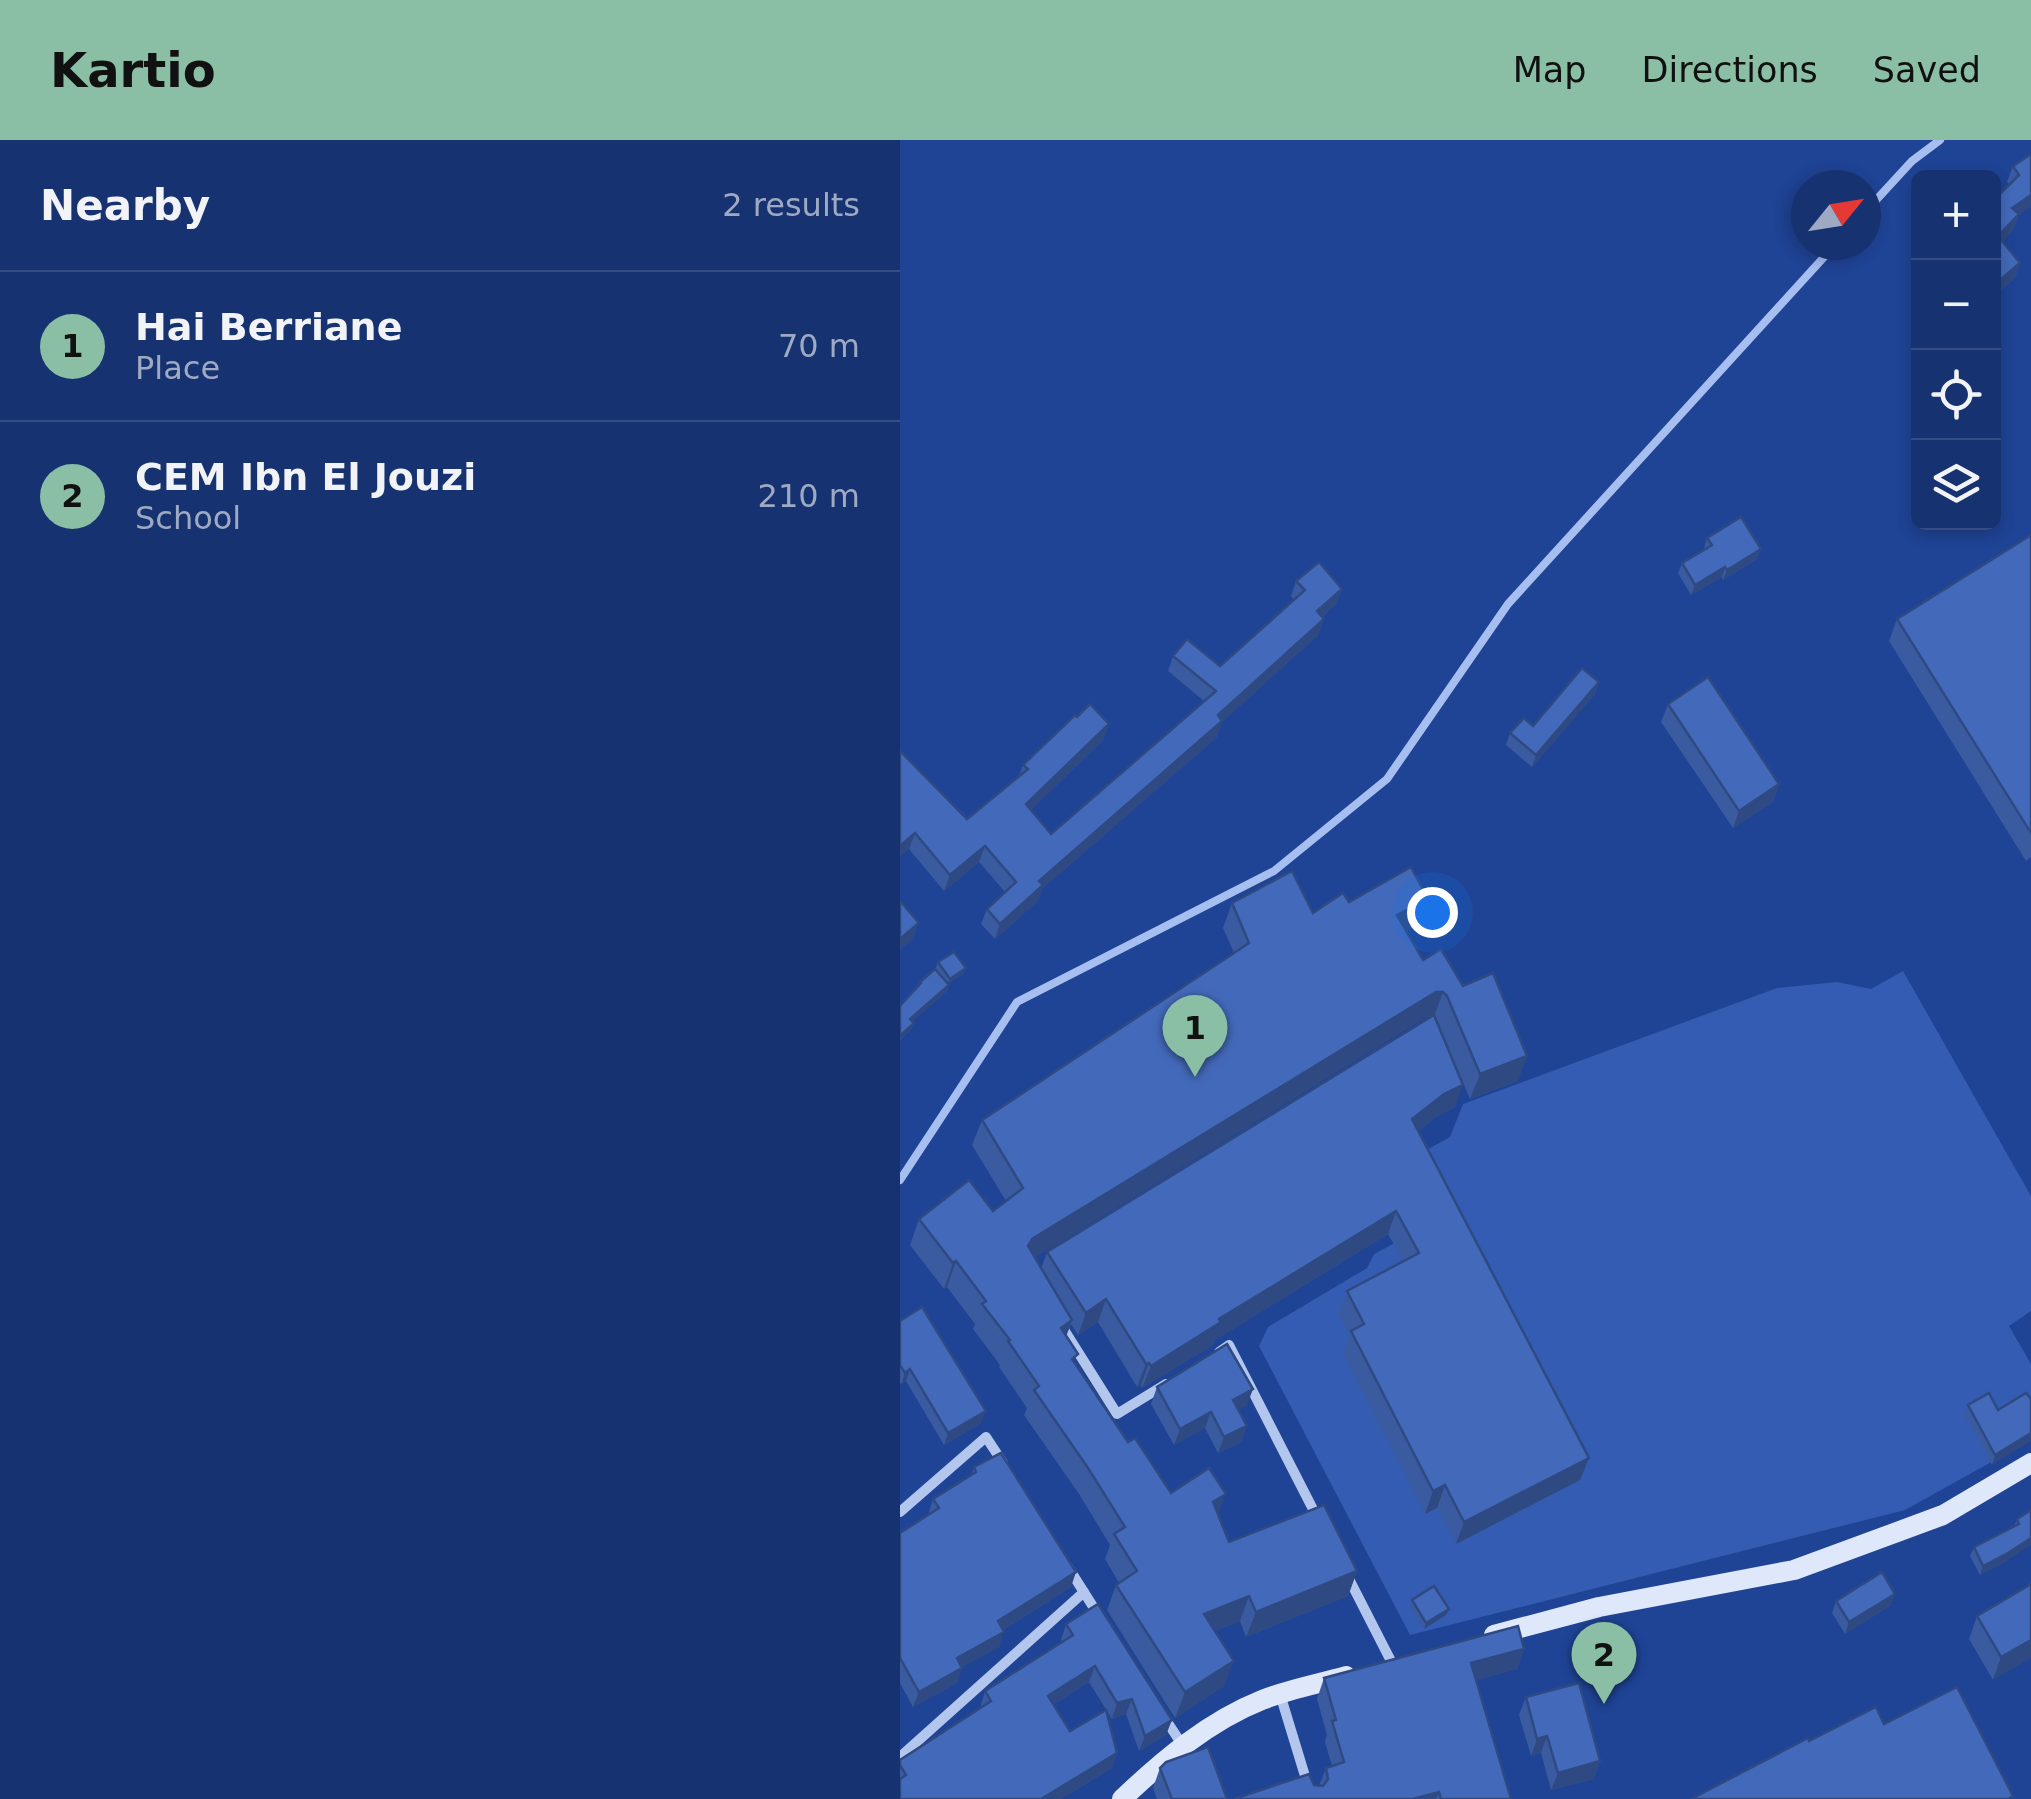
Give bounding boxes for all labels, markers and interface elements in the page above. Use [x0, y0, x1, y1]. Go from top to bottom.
text: Kartio [50, 42, 216, 98]
text: Map [1513, 50, 1587, 90]
text: Directions [1642, 50, 1818, 90]
text: Saved [1873, 50, 1981, 90]
north arrow [1791, 170, 1881, 260]
map controls [1911, 170, 2001, 530]
button: + [1911, 170, 2001, 260]
text: Nearby [40, 181, 210, 230]
text: 2 results [722, 186, 860, 224]
button: − [1911, 260, 2001, 350]
text: Hai Berriane [135, 305, 402, 349]
text: 1 [61, 327, 84, 365]
text: 70 m [778, 327, 860, 365]
text: Place [135, 349, 220, 387]
button: locate [1911, 350, 2001, 440]
button: layers [1911, 440, 2001, 530]
text: CEM Ibn El Jouzi [135, 455, 476, 499]
text: 2 [61, 477, 84, 515]
text: 210 m [758, 477, 860, 515]
text: School [135, 499, 241, 537]
your location [1407, 887, 1458, 938]
pin: 1 [1162, 994, 1228, 1077]
pin: 2 [1572, 1622, 1636, 1704]

